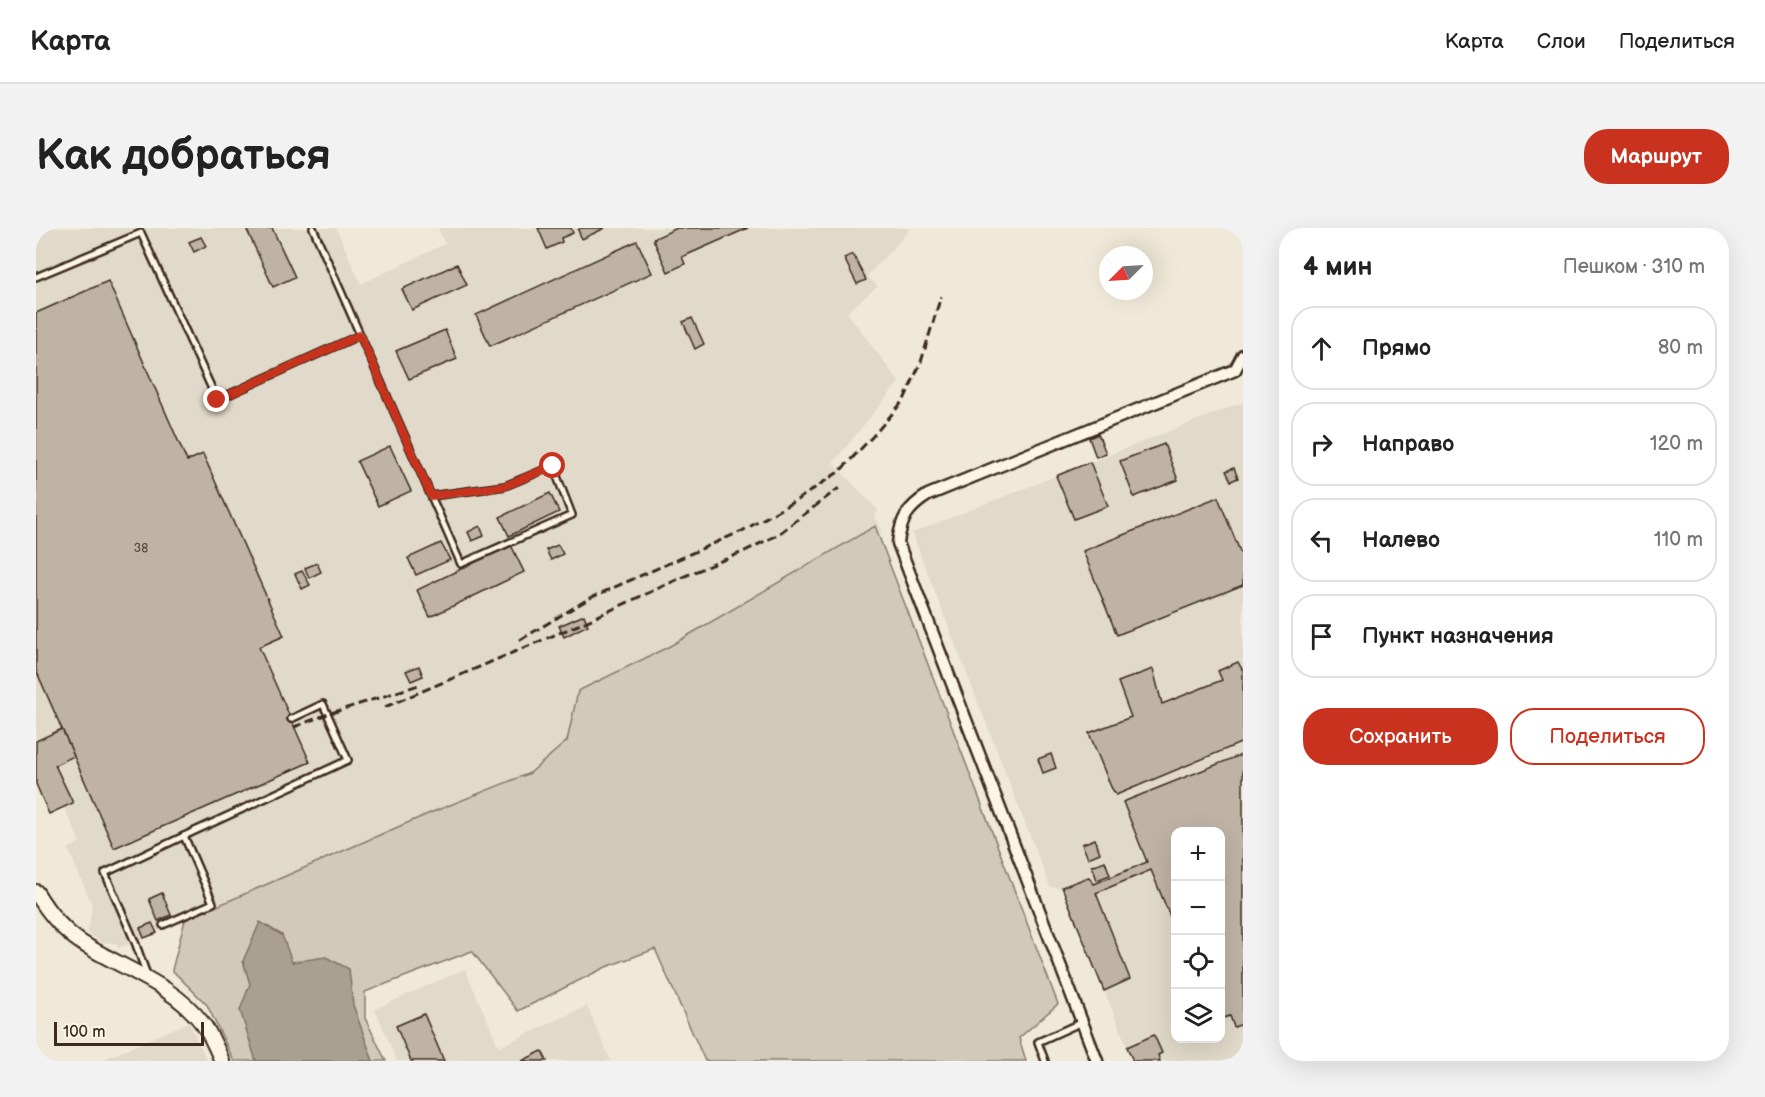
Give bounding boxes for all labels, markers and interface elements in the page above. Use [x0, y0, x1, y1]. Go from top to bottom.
text: Карта [30, 25, 110, 58]
text: Карта [1445, 29, 1504, 54]
text: Слои [1537, 29, 1586, 54]
text: Поделиться [1619, 29, 1735, 54]
button: Маршрут [1584, 129, 1729, 184]
text: Как добраться [36, 131, 331, 182]
north arrow [1099, 246, 1153, 300]
text: 4 мин [1303, 252, 1372, 283]
text: Пешком · 310 m [1563, 255, 1705, 279]
icon: ahead [1305, 332, 1338, 365]
text: Прямо [1362, 335, 1431, 362]
text: 80 m [1658, 336, 1703, 360]
route end [203, 386, 229, 412]
icon: right [1305, 428, 1338, 461]
text: Направо [1362, 431, 1454, 458]
text: 120 m [1650, 432, 1703, 456]
route start [539, 452, 565, 478]
icon: left [1305, 524, 1338, 557]
text: Налево [1362, 527, 1440, 554]
text: 110 m [1654, 528, 1703, 552]
house number: 38 [134, 541, 148, 556]
icon: arrive [1305, 620, 1338, 653]
text: Пункт назначения [1362, 623, 1554, 650]
button: Сохранить [1303, 708, 1498, 765]
button: Поделиться [1510, 708, 1705, 765]
map controls [1171, 827, 1225, 1043]
button: + [1171, 827, 1225, 881]
button: − [1171, 881, 1225, 935]
button: locate [1171, 935, 1225, 989]
button: layers [1171, 989, 1225, 1043]
scale bar [54, 1019, 204, 1046]
text: 100 m [63, 1023, 106, 1042]

